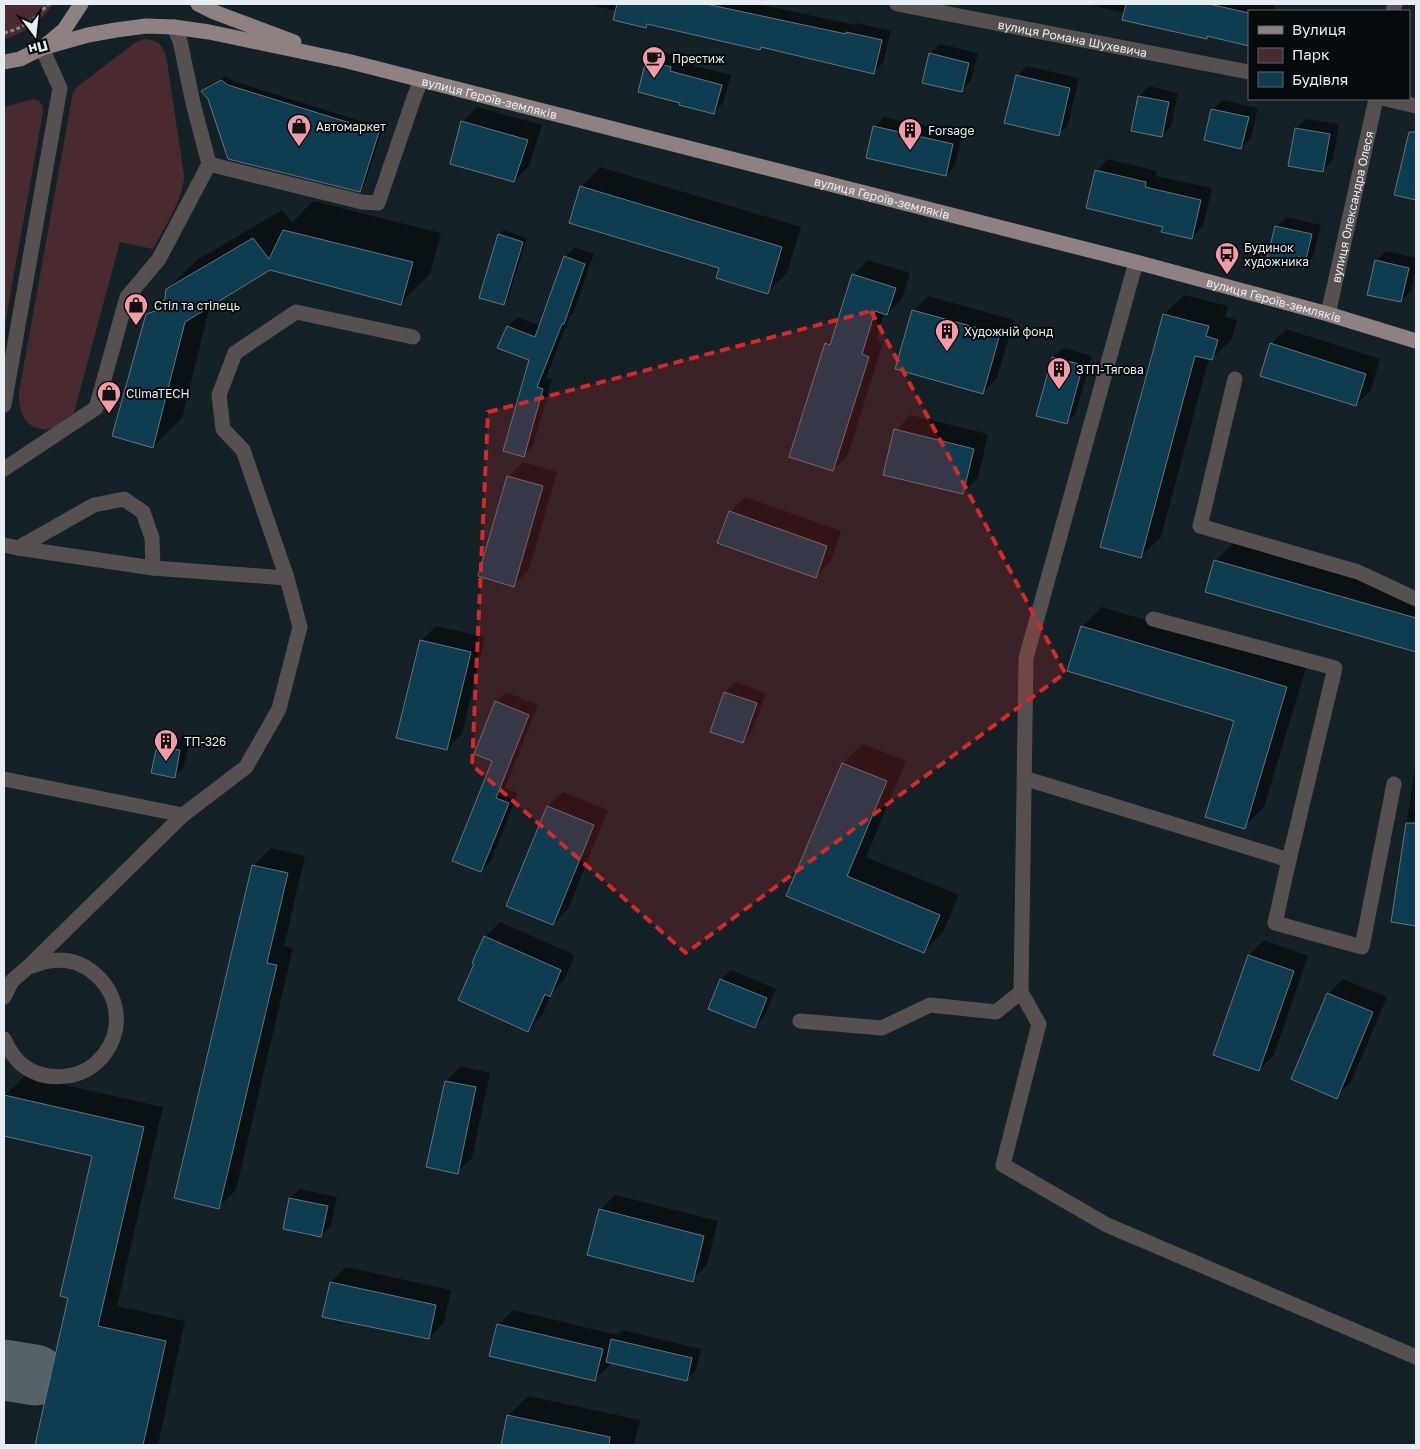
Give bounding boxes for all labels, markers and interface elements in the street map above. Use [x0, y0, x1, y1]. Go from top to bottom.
north arrow [10, 10, 60, 60]
legend [1248, 10, 1410, 100]
street label: вулиця Романа Шухевича [997, 16, 1149, 60]
text: Вулиця [1292, 20, 1346, 38]
text: Пн [27, 37, 50, 59]
cafe icon: Престиж [641, 45, 667, 79]
text: Парк [1292, 45, 1330, 63]
place label: Престиж [672, 51, 725, 66]
text: Будівля [1292, 70, 1348, 88]
street label: вулиця Героїв-земляків [421, 73, 559, 122]
shop icon: Автомаркет [286, 113, 312, 147]
building icon: Forsage [897, 117, 923, 151]
place label: Автомаркет [316, 119, 386, 134]
place label: Forsage [928, 123, 974, 138]
street label: вулиця Олександра Олеся [1328, 129, 1376, 284]
street label: вулиця Героїв-земляків [813, 173, 952, 222]
place label: Будинок художника [1244, 240, 1309, 269]
bus stop icon: Будинок художника [1214, 241, 1240, 275]
street label: вулиця Героїв-земляків [1205, 274, 1343, 325]
shop icon: Стіл та стілець [123, 292, 149, 326]
place label: Стіл та стілець [154, 298, 240, 313]
building icon: Художній фонд [934, 318, 960, 352]
place label: Художній фонд [964, 324, 1053, 339]
building icon: ЗТП-Тягова [1046, 356, 1072, 390]
place label: ЗТП-Тягова [1076, 362, 1144, 377]
shop icon: ClimaTECH [96, 380, 122, 414]
place label: ClimaTECH [126, 386, 190, 401]
building icon: ТП-326 [153, 728, 179, 762]
place label: ТП-326 [184, 734, 226, 749]

